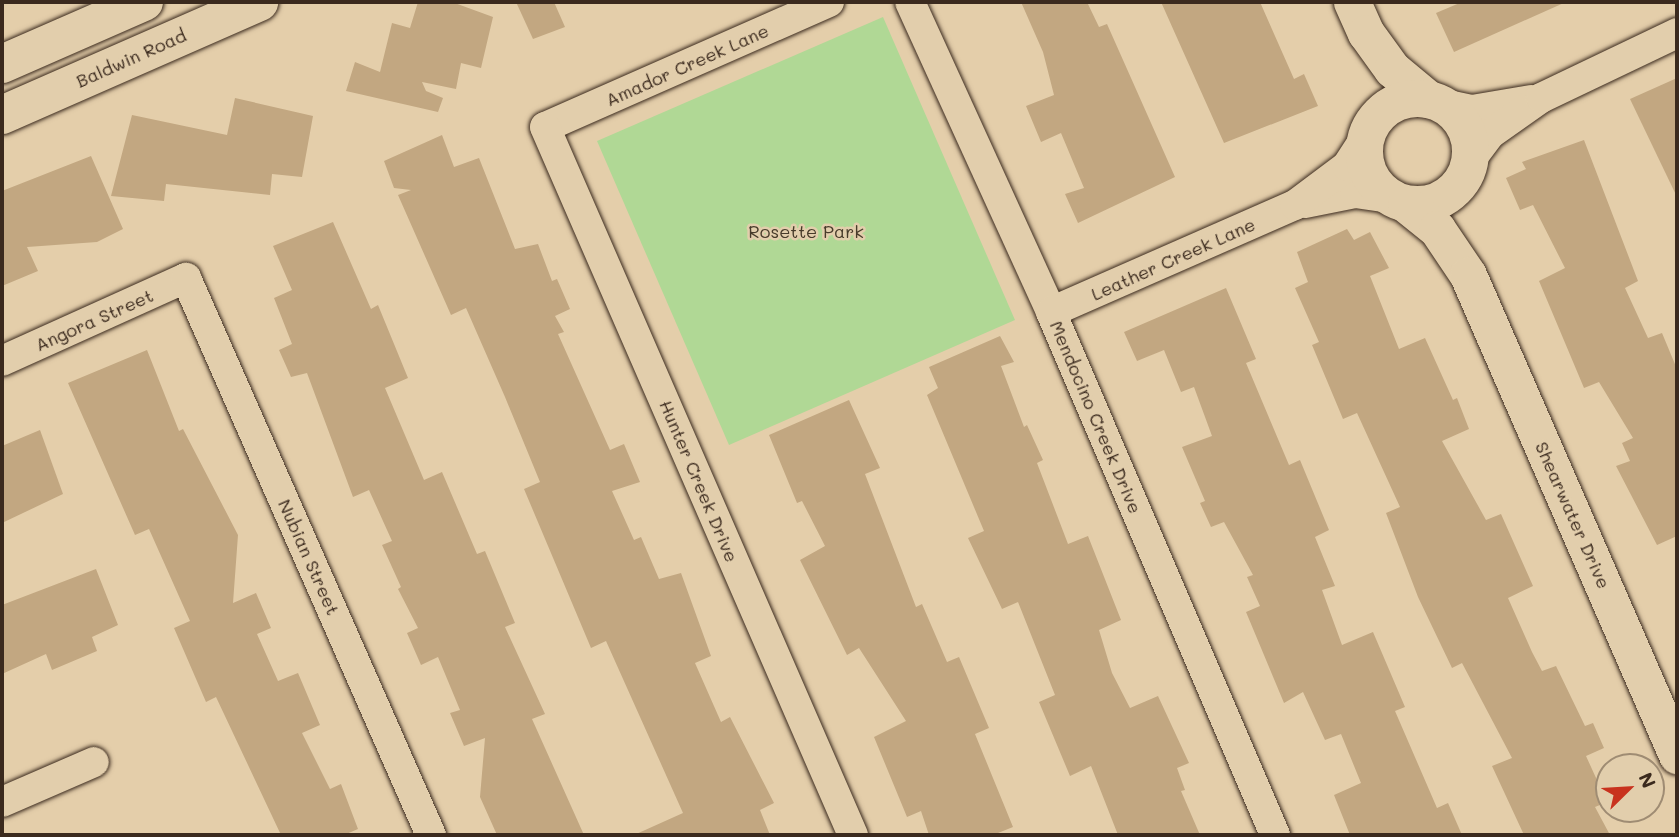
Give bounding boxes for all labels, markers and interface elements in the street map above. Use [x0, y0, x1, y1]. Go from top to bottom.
street label: Amador Creek Lane [602, 19, 772, 111]
street label: Baldwin Road [73, 24, 189, 92]
street label: Leather Creek Lane [1088, 213, 1258, 305]
park label: Rosette Park [748, 220, 864, 242]
street label: Angora Street [32, 284, 156, 356]
street label: Mendocino Creek Drive [1046, 317, 1146, 517]
street label: Hunter Creek Drive [655, 397, 743, 565]
street label: Shearwater Drive [1531, 438, 1615, 592]
street label: Nubian Street [274, 496, 344, 618]
north arrow [1595, 753, 1665, 823]
text: N [1633, 768, 1662, 792]

